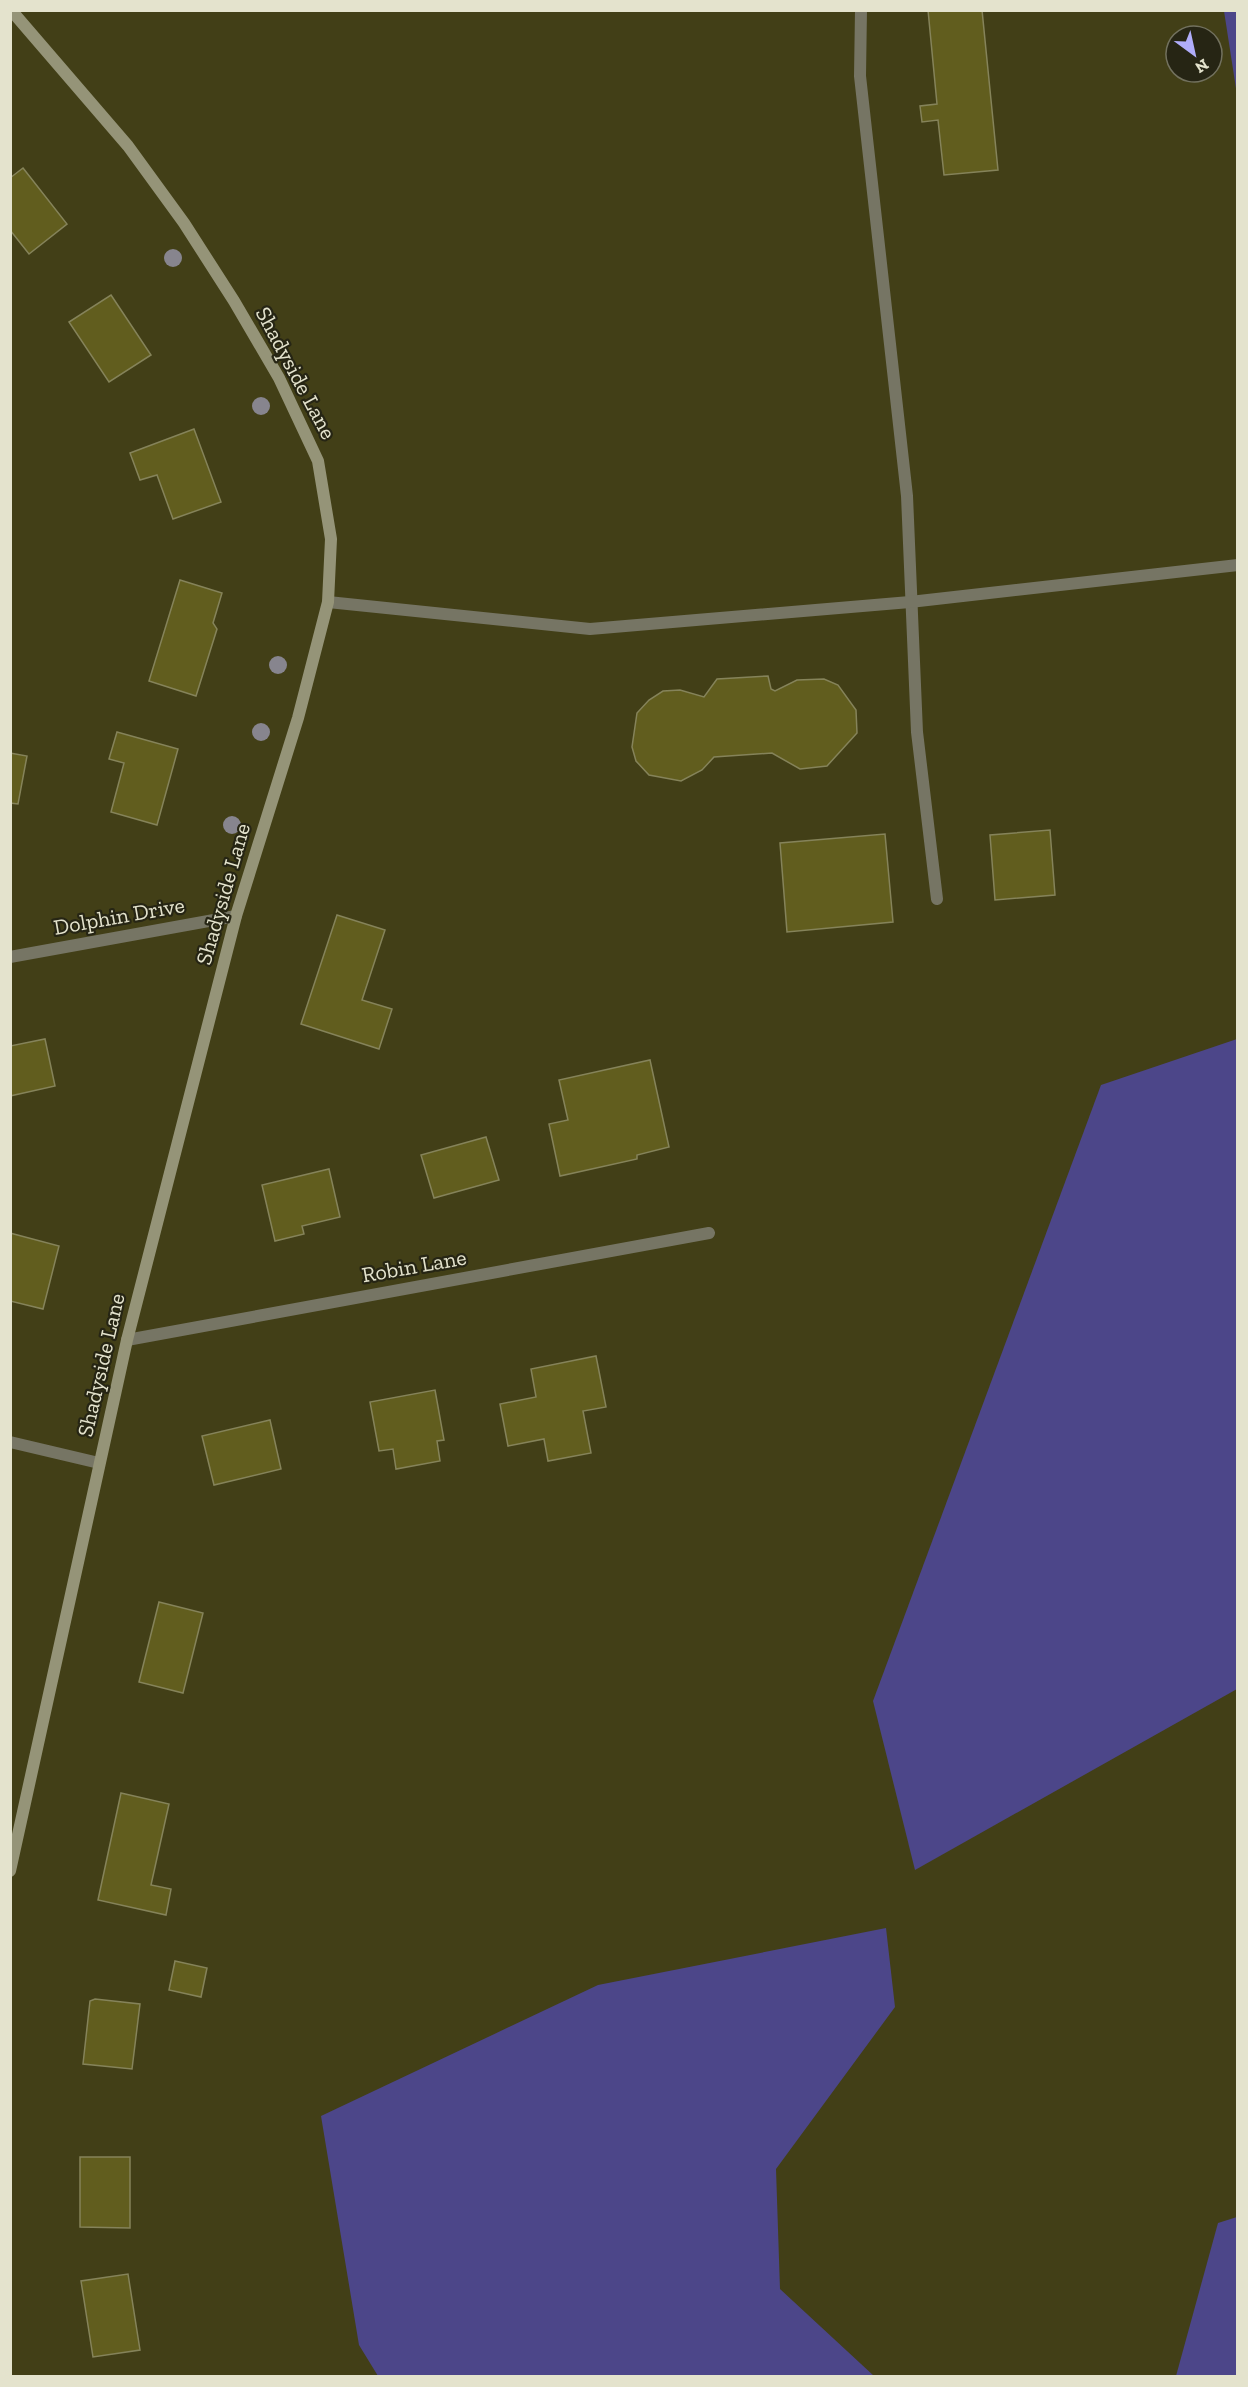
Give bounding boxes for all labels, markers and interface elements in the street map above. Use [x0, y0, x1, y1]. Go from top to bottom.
north arrow [1164, 24, 1224, 84]
text: N [1192, 55, 1212, 77]
street label: Shadyside Lane [250, 302, 342, 444]
street label: Shadyside Lane [190, 820, 256, 968]
street label: Dolphin Drive [51, 891, 187, 941]
street label: Robin Lane [360, 1244, 468, 1288]
street label: Shadyside Lane [71, 1291, 131, 1439]

